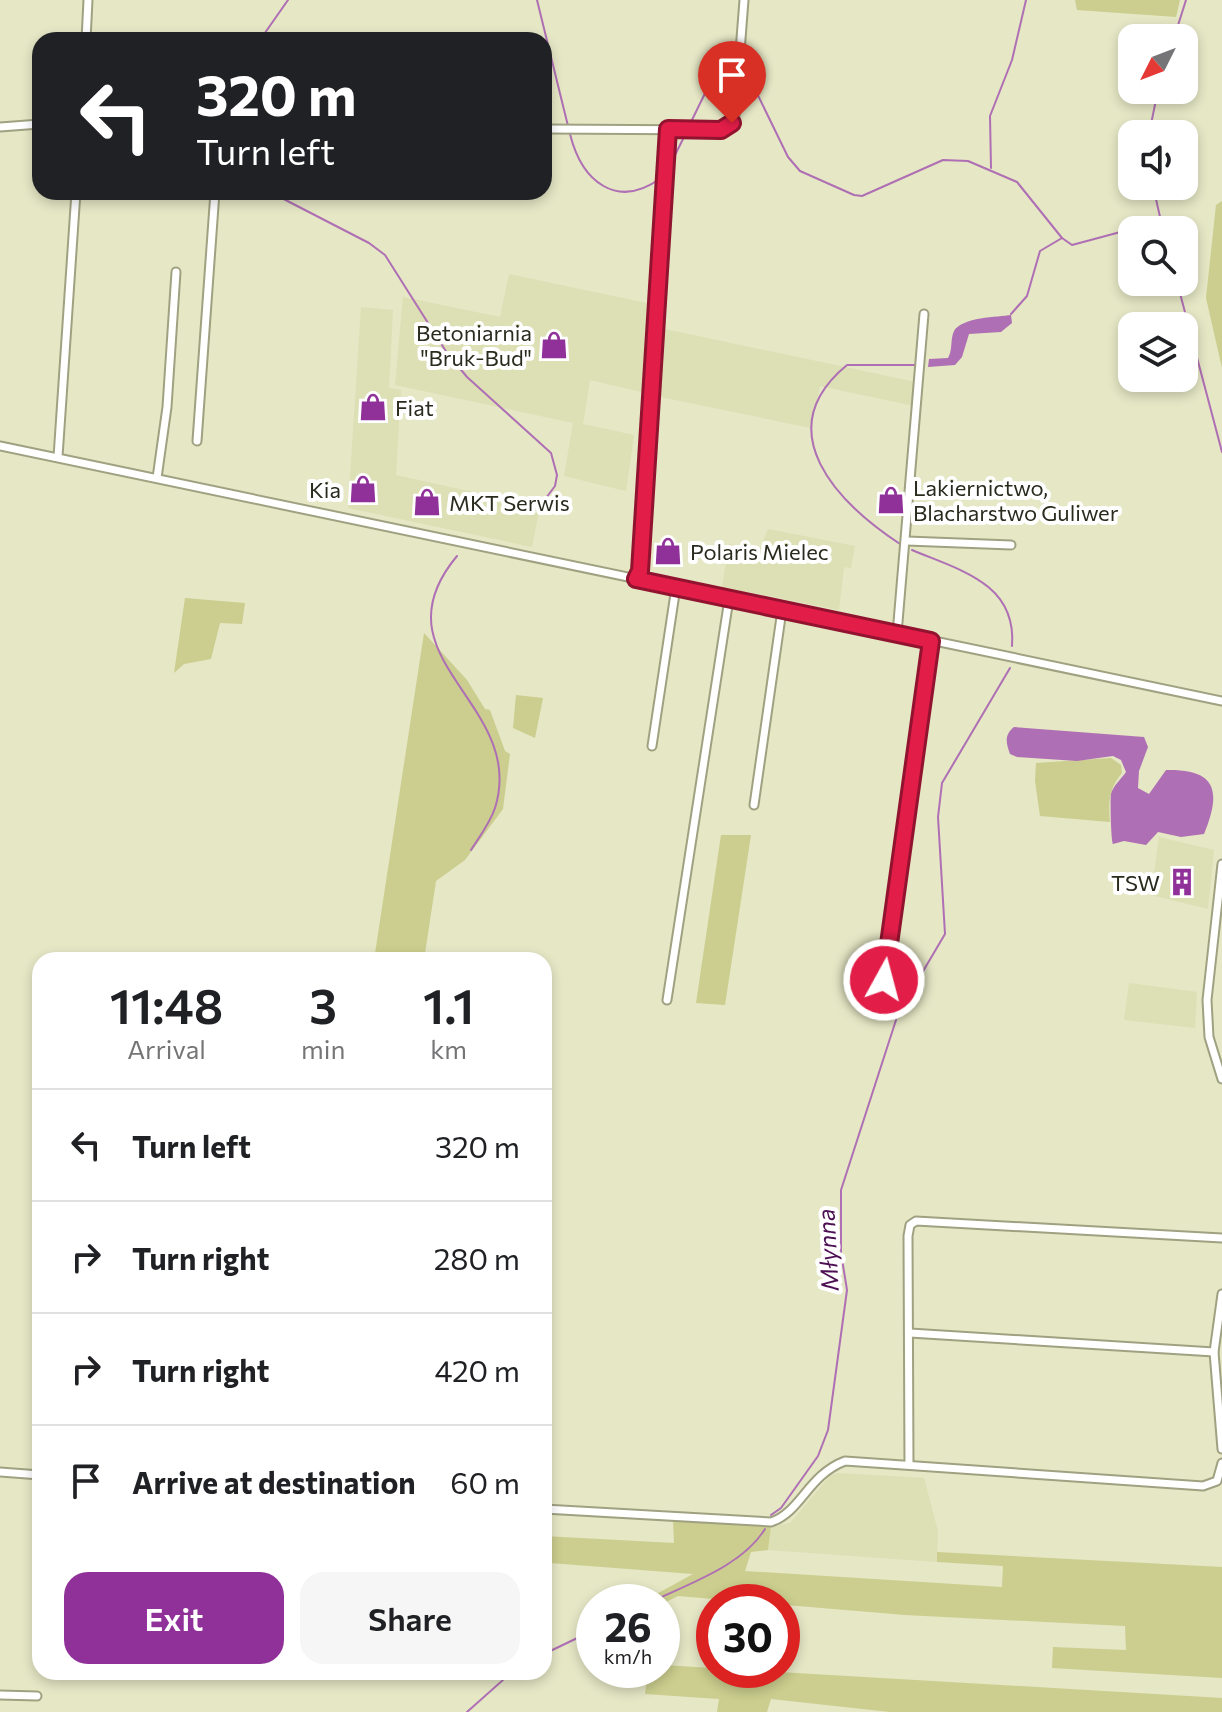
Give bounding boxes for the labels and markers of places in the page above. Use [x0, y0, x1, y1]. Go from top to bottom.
pin [698, 41, 766, 123]
place label: Betoniarnia "Bruk-Bud" [416, 319, 532, 371]
shop icon: Betoniarnia "Bruk-Bud" [539, 330, 569, 360]
shop icon: Fiat [358, 392, 388, 422]
place label: Fiat [395, 394, 434, 421]
shop icon: Kia [348, 474, 378, 504]
place label: Lakiernictwo, Blacharstwo Guliwer [913, 474, 1119, 526]
place label: Kia [309, 476, 341, 503]
shop icon: Lakiernictwo, Blacharstwo Guliwer [876, 485, 906, 515]
shop icon: MKT Serwis [412, 487, 442, 517]
place label: MKT Serwis [449, 489, 570, 516]
shop icon: Polaris Mielec [653, 536, 683, 566]
place label: Polaris Mielec [690, 538, 829, 565]
building icon: TSW [1167, 867, 1197, 897]
place label: TSW [1111, 869, 1160, 896]

